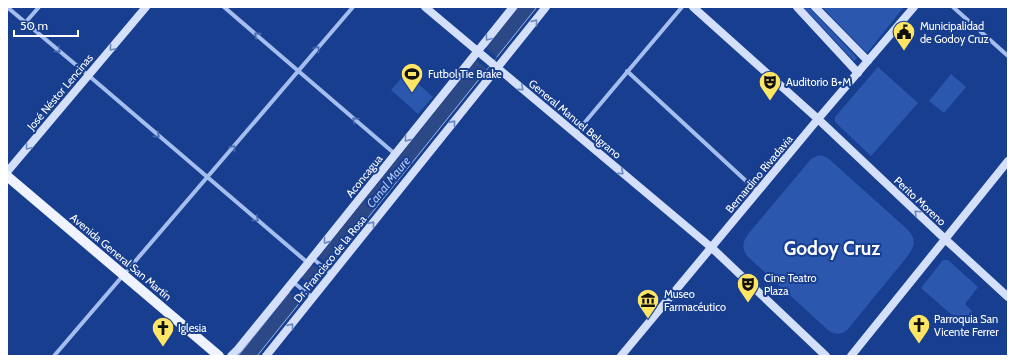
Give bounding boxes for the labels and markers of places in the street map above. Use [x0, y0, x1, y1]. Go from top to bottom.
public building icon: Municipalidad de Godoy Cruz [891, 19, 917, 52]
place label: Municipalidad de Godoy Cruz [920, 19, 989, 46]
sports icon: Futbol Tie Brake [399, 61, 425, 94]
place label: Futbol Tie Brake [428, 67, 502, 81]
theatre icon: Auditorio B+M [757, 69, 783, 102]
place label: Auditorio B+M [786, 75, 851, 89]
theatre icon: Cine Teatro Plaza [735, 271, 761, 304]
place label: Cine Teatro Plaza [764, 271, 817, 298]
museum icon: Museo Farmacéutico [635, 287, 661, 320]
place label: Museo Farmacéutico [664, 287, 726, 314]
church icon: Parroquia San Vicente Ferrer [906, 312, 932, 345]
place label: Parroquia San Vicente Ferrer [934, 312, 999, 339]
church icon: Iglesia [150, 315, 176, 348]
place label: Iglesia [178, 321, 207, 335]

